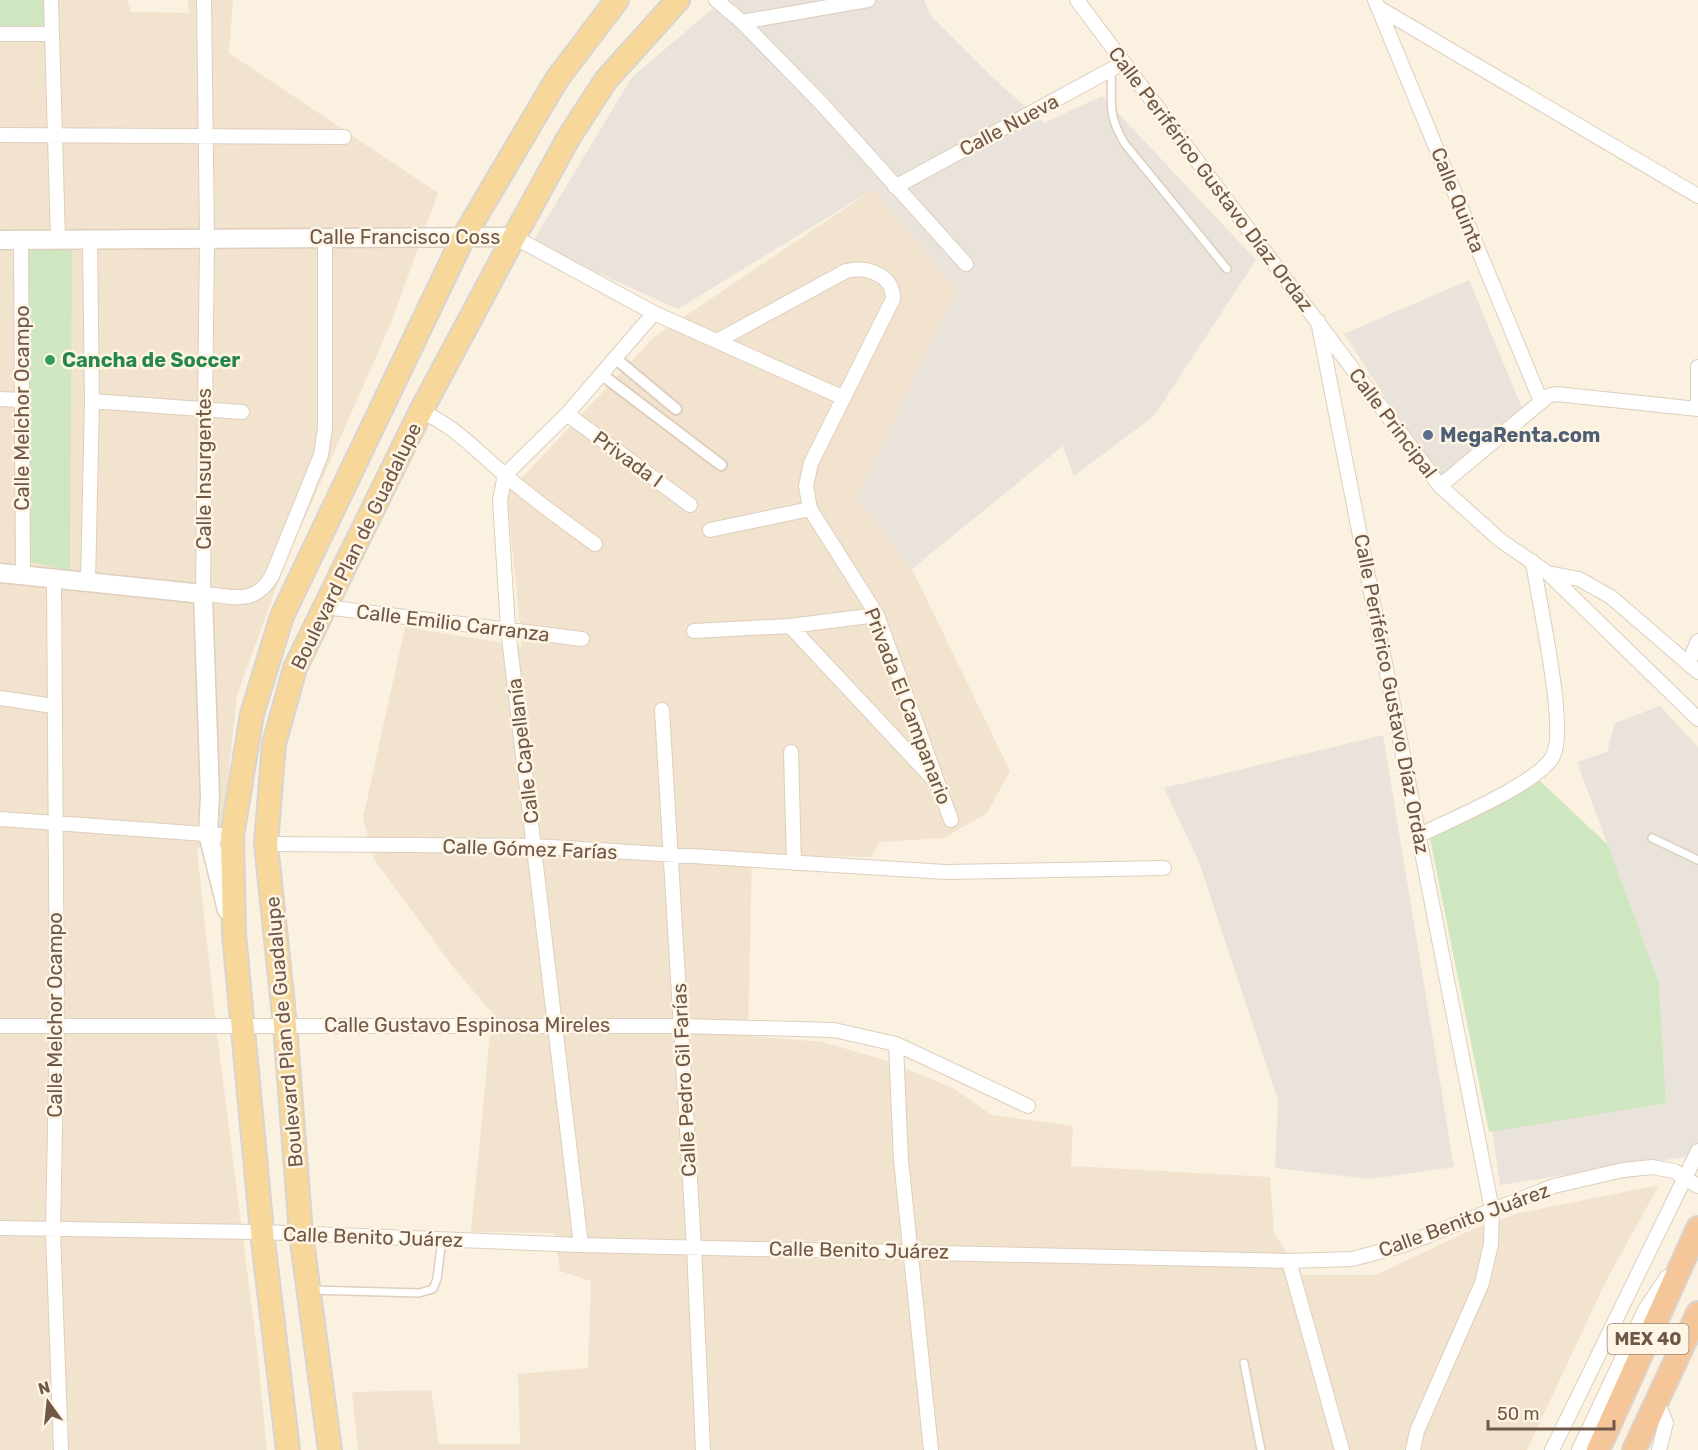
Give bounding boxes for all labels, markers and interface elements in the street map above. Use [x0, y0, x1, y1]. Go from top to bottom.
street label: Calle Periférico Gustavo Díaz Ordaz [1103, 42, 1319, 316]
street label: Calle Nueva [955, 89, 1063, 161]
street label: Calle Quinta [1426, 144, 1490, 256]
street label: Calle Francisco Coss [310, 225, 500, 249]
street label: Calle Melchor Ocampo [10, 305, 34, 511]
place label: Cancha de Soccer [62, 348, 240, 372]
marker: Cancha de Soccer [43, 353, 57, 367]
street label: Calle Principal [1344, 363, 1442, 483]
street label: Calle Insurgentes [192, 388, 216, 550]
street label: Boulevard Plan de Guadalupe [286, 419, 426, 673]
place label: MegaRenta.com [1440, 423, 1600, 447]
street label: Privada I [588, 426, 668, 492]
marker: MegaRenta.com [1421, 428, 1435, 442]
street label: Calle Periférico Gustavo Díaz Ordaz [1349, 532, 1435, 856]
street label: Calle Emilio Carranza [355, 599, 551, 647]
street label: Privada El Campanario [859, 604, 957, 808]
street label: Calle Capellanía [502, 677, 544, 825]
street label: Calle Gómez Farías [442, 834, 618, 864]
street label: Boulevard Plan de Guadalupe [260, 896, 308, 1168]
street label: Calle Melchor Ocampo [43, 912, 67, 1118]
street label: Calle Pedro Gil Farías [667, 983, 701, 1177]
street label: Calle Gustavo Espinosa Mireles [324, 1013, 610, 1037]
street label: Calle Benito Juárez [1375, 1178, 1553, 1262]
street label: Calle Benito Juárez [282, 1222, 464, 1252]
street label: Calle Benito Juárez [769, 1236, 949, 1264]
road number: MEX 40 [1608, 1324, 1688, 1354]
north arrow [18, 1372, 78, 1432]
text: N [36, 1377, 52, 1399]
scale bar [1488, 1393, 1614, 1431]
text: 50 m [1497, 1403, 1540, 1425]

